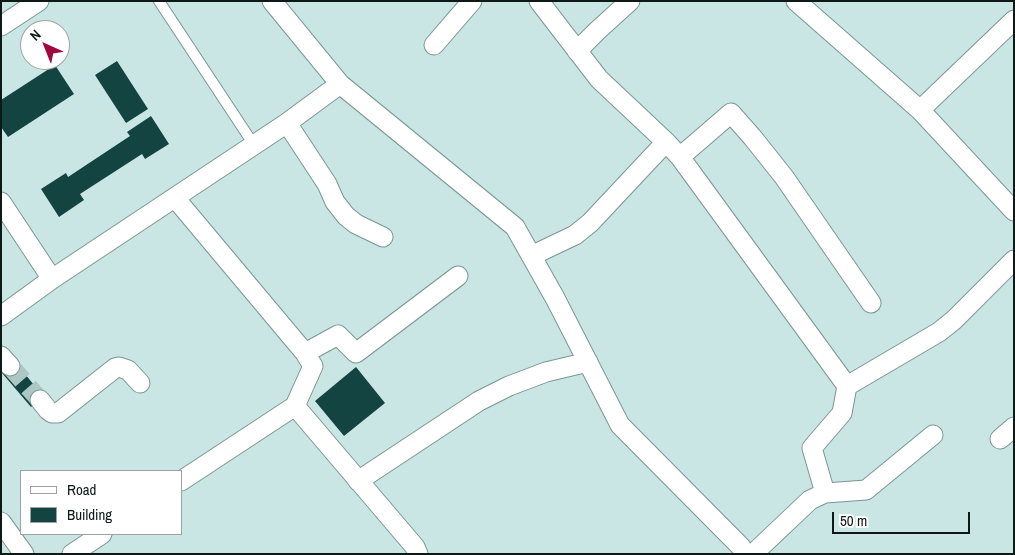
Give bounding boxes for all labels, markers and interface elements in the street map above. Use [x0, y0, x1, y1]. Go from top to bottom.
north arrow [20, 20, 70, 70]
text: N [26, 26, 45, 44]
legend [20, 470, 182, 535]
text: Road [67, 479, 96, 500]
scale bar [835, 502, 972, 534]
text: Building [67, 504, 112, 525]
text: 50 m [840, 510, 867, 531]

